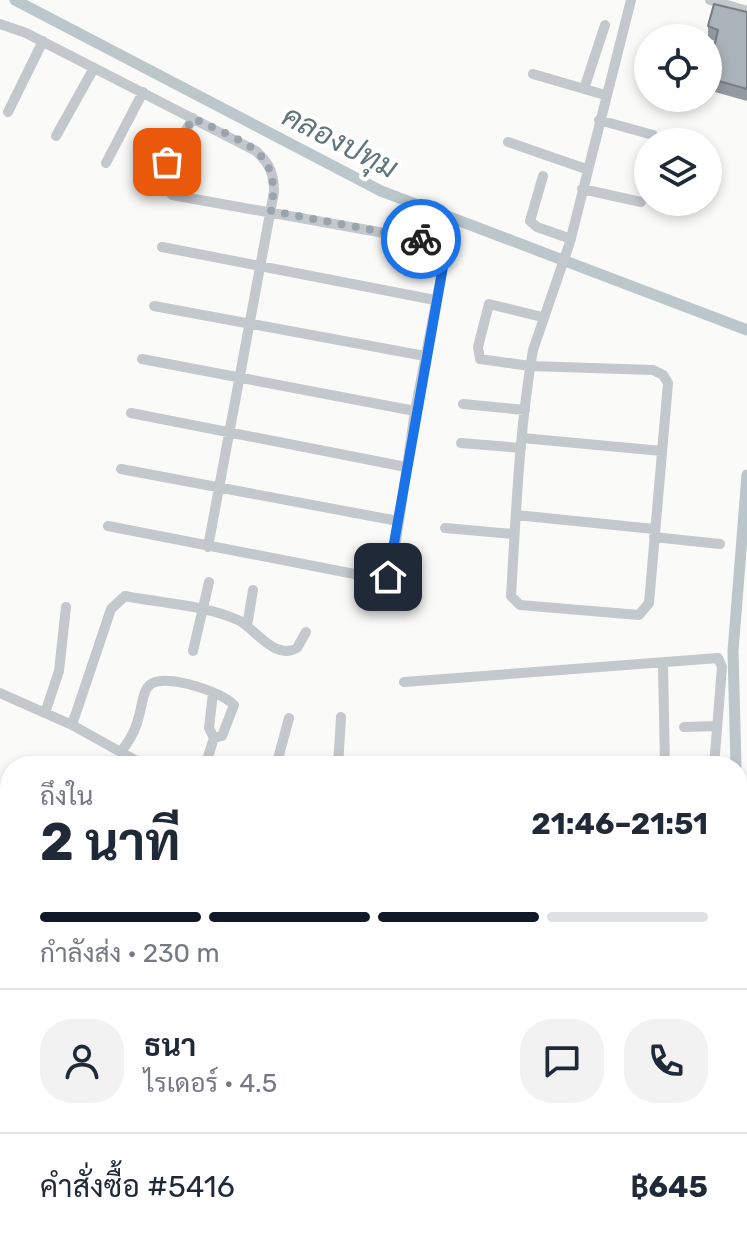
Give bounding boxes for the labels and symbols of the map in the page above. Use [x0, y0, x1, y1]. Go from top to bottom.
water label: คลองปทุม [275, 98, 404, 189]
pin [133, 128, 201, 196]
courier [381, 199, 461, 279]
pin [354, 543, 422, 611]

